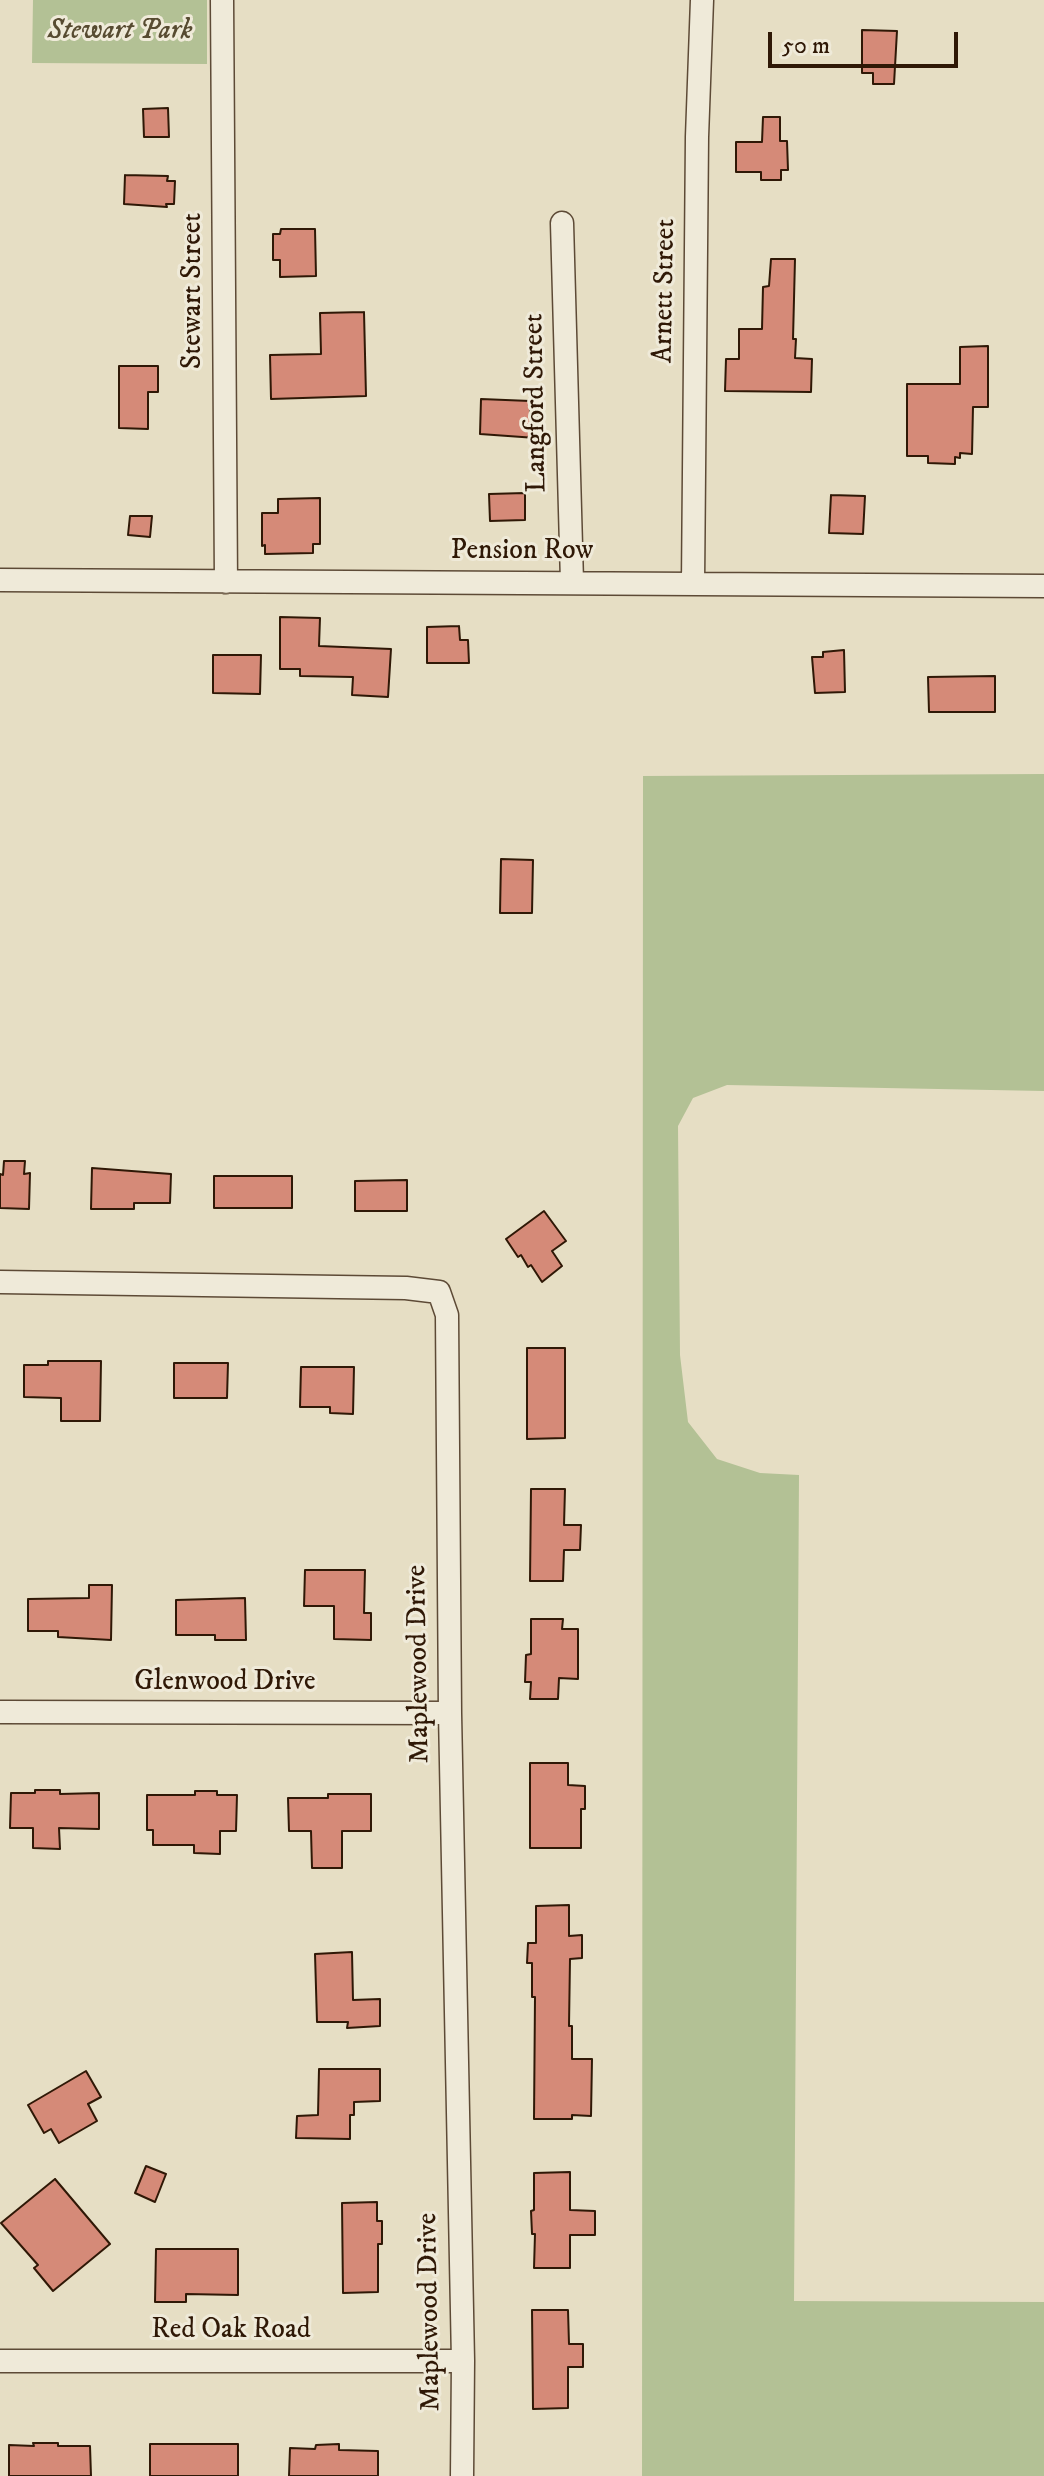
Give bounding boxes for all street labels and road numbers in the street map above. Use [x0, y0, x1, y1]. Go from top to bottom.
street label: Stewart Street [177, 213, 211, 369]
street label: Arnett Street [648, 218, 684, 364]
street label: Langford Street [519, 313, 555, 493]
street label: Pension Row [451, 535, 593, 569]
street label: Maplewood Drive [401, 1564, 439, 1764]
street label: Glenwood Drive [134, 1666, 316, 1700]
street label: Maplewood Drive [412, 2212, 450, 2412]
street label: Red Oak Road [151, 2314, 311, 2348]

